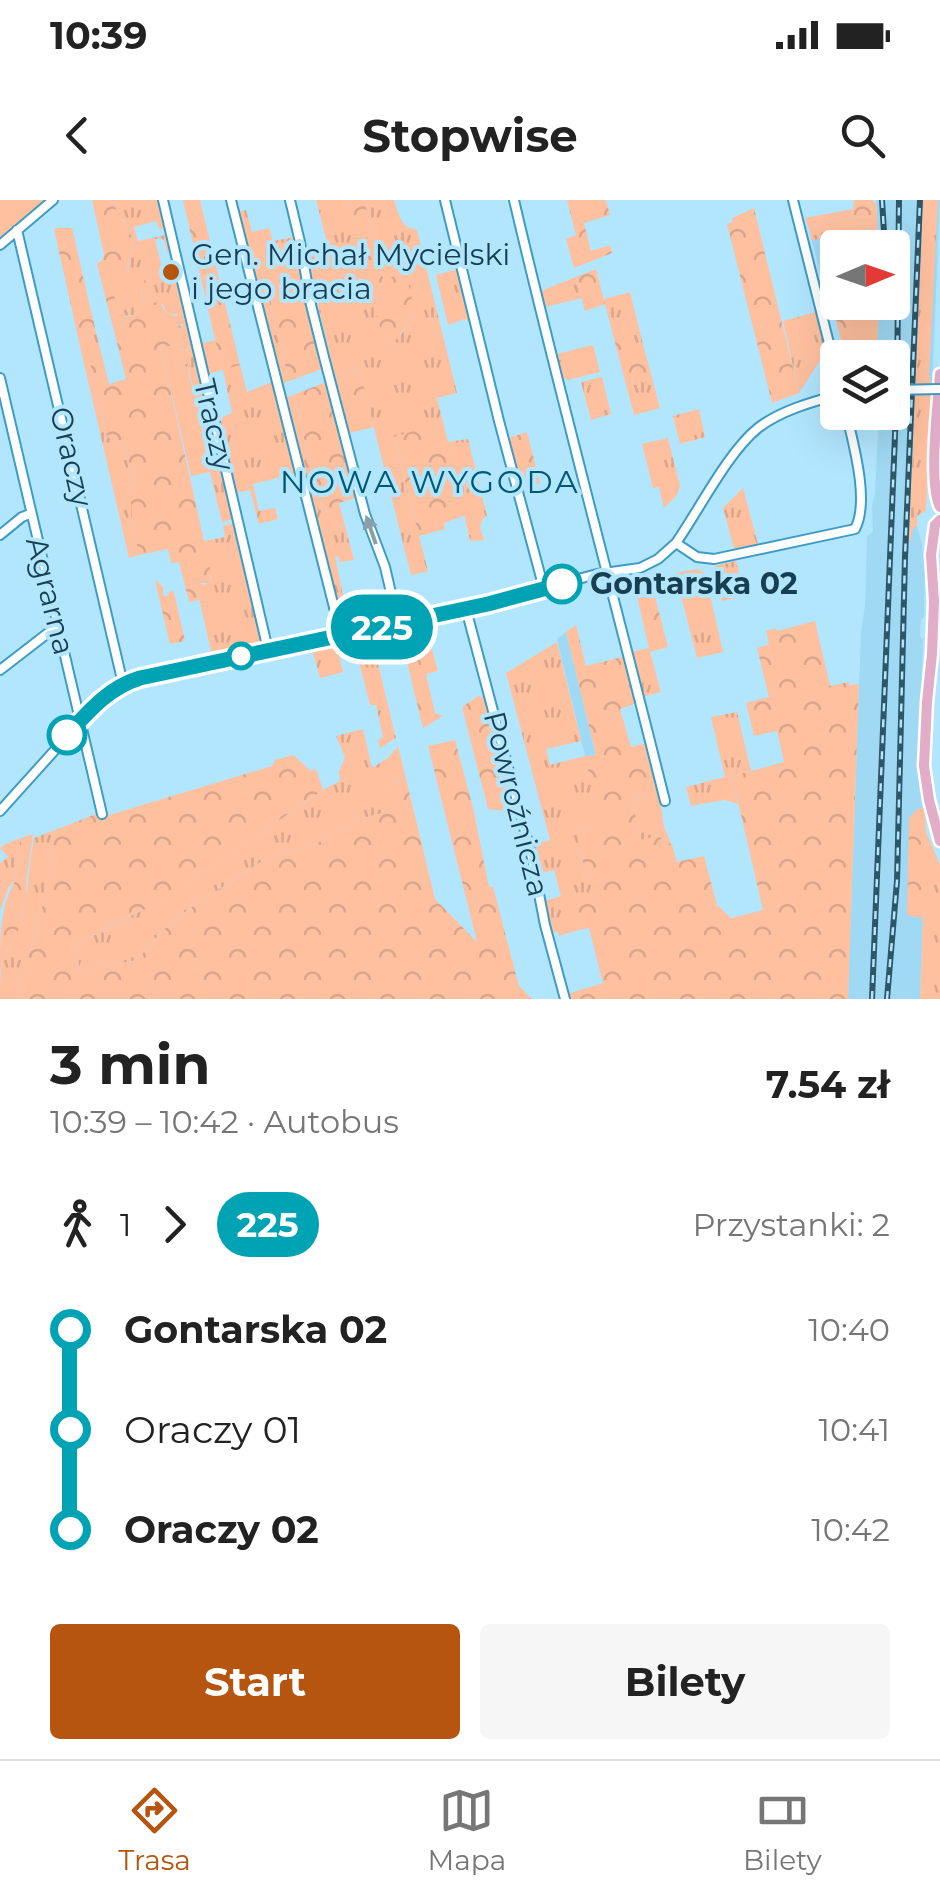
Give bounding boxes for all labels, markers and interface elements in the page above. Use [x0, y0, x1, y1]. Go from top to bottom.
text: 10:39 [50, 12, 147, 59]
icon: back [50, 108, 105, 163]
text: Stopwise [362, 108, 578, 163]
icon: search [835, 108, 890, 163]
north arrow [820, 230, 910, 320]
map controls [820, 230, 910, 430]
place label: Gen. Michał Mycielski i jego bracia [191, 236, 510, 307]
marker: Gen. Michał Mycielski i jego bracia [160, 261, 182, 283]
button: layers [820, 340, 910, 430]
street label: Traczy [186, 375, 243, 475]
street label: Oraczy [42, 403, 101, 511]
district label: NOWA WYGODA [280, 462, 580, 501]
one-way arrow [362, 514, 377, 544]
street label: Agrarna [18, 533, 83, 659]
marker: Gontarska 02 [543, 565, 581, 603]
place label: Gontarska 02 [590, 565, 798, 602]
line badge: 225 [324, 594, 440, 660]
text: 225 [351, 606, 413, 649]
unlabelled marker [228, 643, 254, 669]
street label: Powroźnicza [476, 707, 557, 900]
unlabelled marker [48, 716, 86, 754]
text: 3 min [50, 1031, 210, 1098]
text: 7.54 zł [766, 1061, 890, 1108]
text: 10:39 – 10:42 · Autobus [50, 1102, 399, 1141]
icon: walk [50, 1197, 105, 1252]
icon: forward [147, 1197, 202, 1252]
text: 225 [237, 1203, 299, 1246]
text: 1 [120, 1205, 132, 1244]
text: Przystanki: 2 [692, 1205, 890, 1244]
text: Gontarska 02 [124, 1306, 387, 1353]
text: 10:40 [808, 1310, 890, 1349]
text: Oraczy 01 [124, 1406, 301, 1453]
text: 10:41 [819, 1410, 890, 1449]
text: Oraczy 02 [124, 1506, 319, 1553]
text: 10:42 [811, 1510, 890, 1549]
button: Start [50, 1624, 460, 1739]
button: Bilety [480, 1624, 890, 1739]
tab: Trasa [118, 1783, 191, 1877]
tab: Mapa [428, 1783, 506, 1877]
tab: Bilety [743, 1783, 822, 1877]

